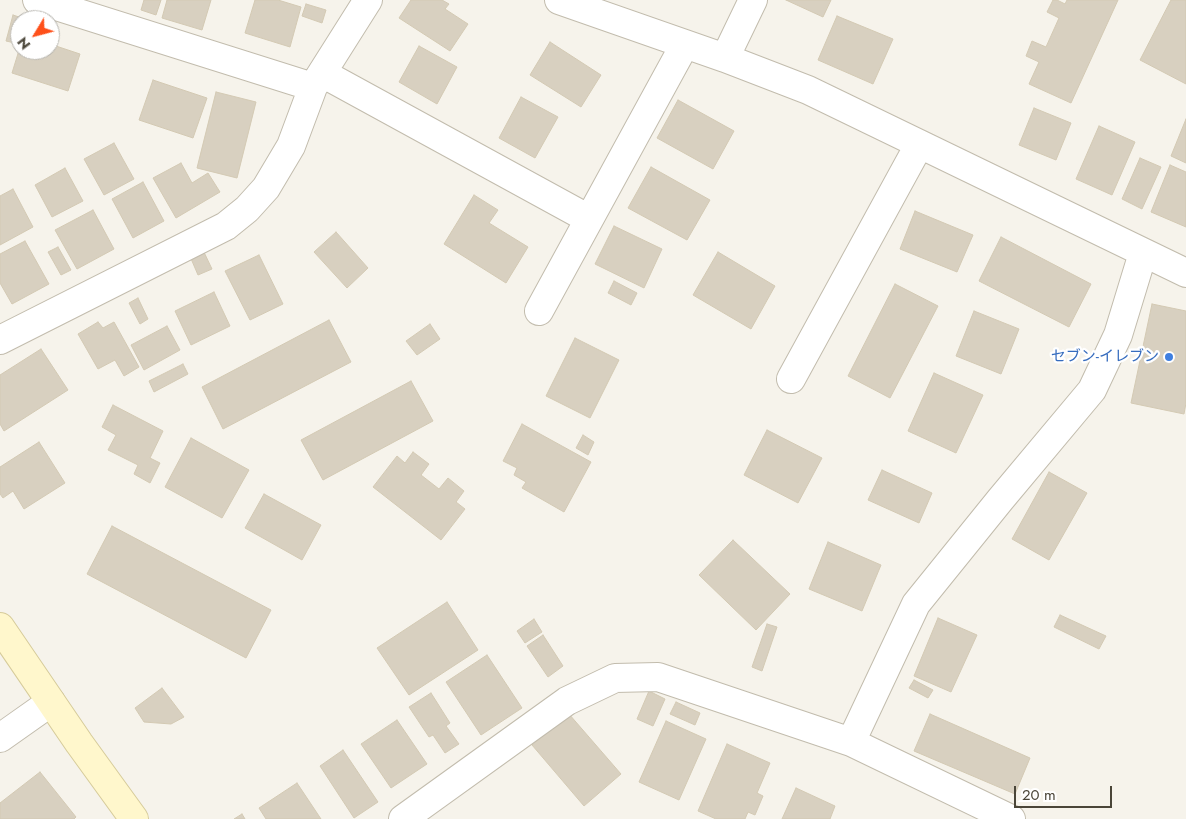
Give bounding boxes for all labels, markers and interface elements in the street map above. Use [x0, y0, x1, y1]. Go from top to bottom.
north arrow [10, 10, 60, 60]
text: N [12, 33, 35, 54]
place label: セブン-イレブン [1051, 348, 1159, 366]
marker: セブン-イレブン [1163, 351, 1175, 363]
scale bar [1016, 776, 1114, 808]
text: 20 m [1022, 784, 1056, 806]

